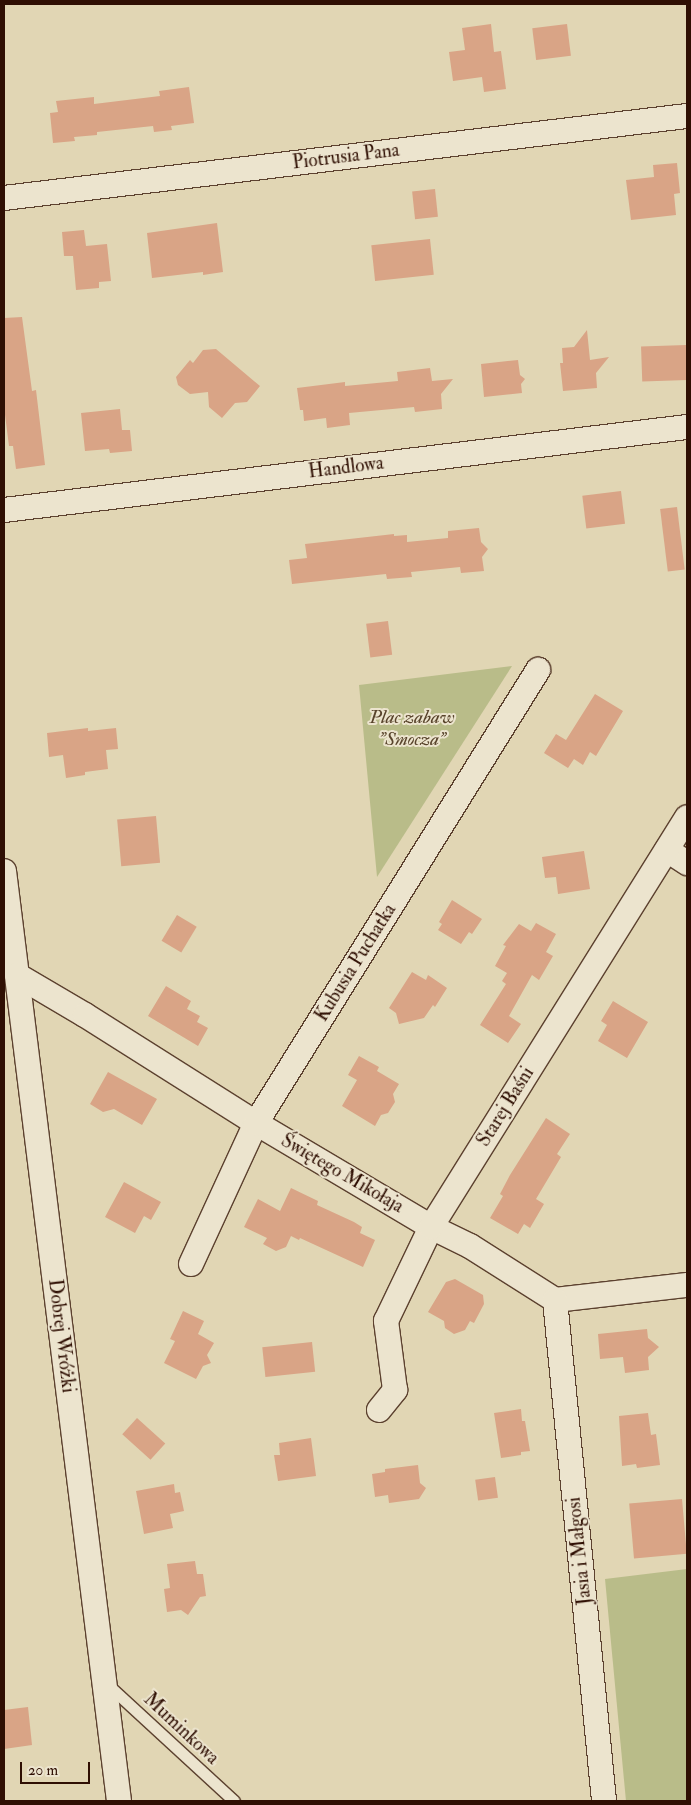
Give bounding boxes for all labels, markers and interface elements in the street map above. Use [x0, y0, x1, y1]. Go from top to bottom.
street label: Piotrusia Pana [291, 139, 401, 175]
street label: Handlowa [307, 452, 385, 484]
park label: Plac zabaw "Smocza" [369, 707, 455, 751]
street label: Kubusia Puchatka [311, 900, 401, 1026]
street label: Starej Baśni [473, 1063, 539, 1151]
street label: Świętego Mikołaja [277, 1130, 407, 1218]
street label: Dobrej Wróżki [43, 1278, 79, 1394]
street label: Jasia i Małgosi [563, 1496, 597, 1606]
street label: Muminkowa [139, 1688, 223, 1770]
scale bar [22, 1752, 92, 1784]
text: 20 m [28, 1761, 58, 1780]

